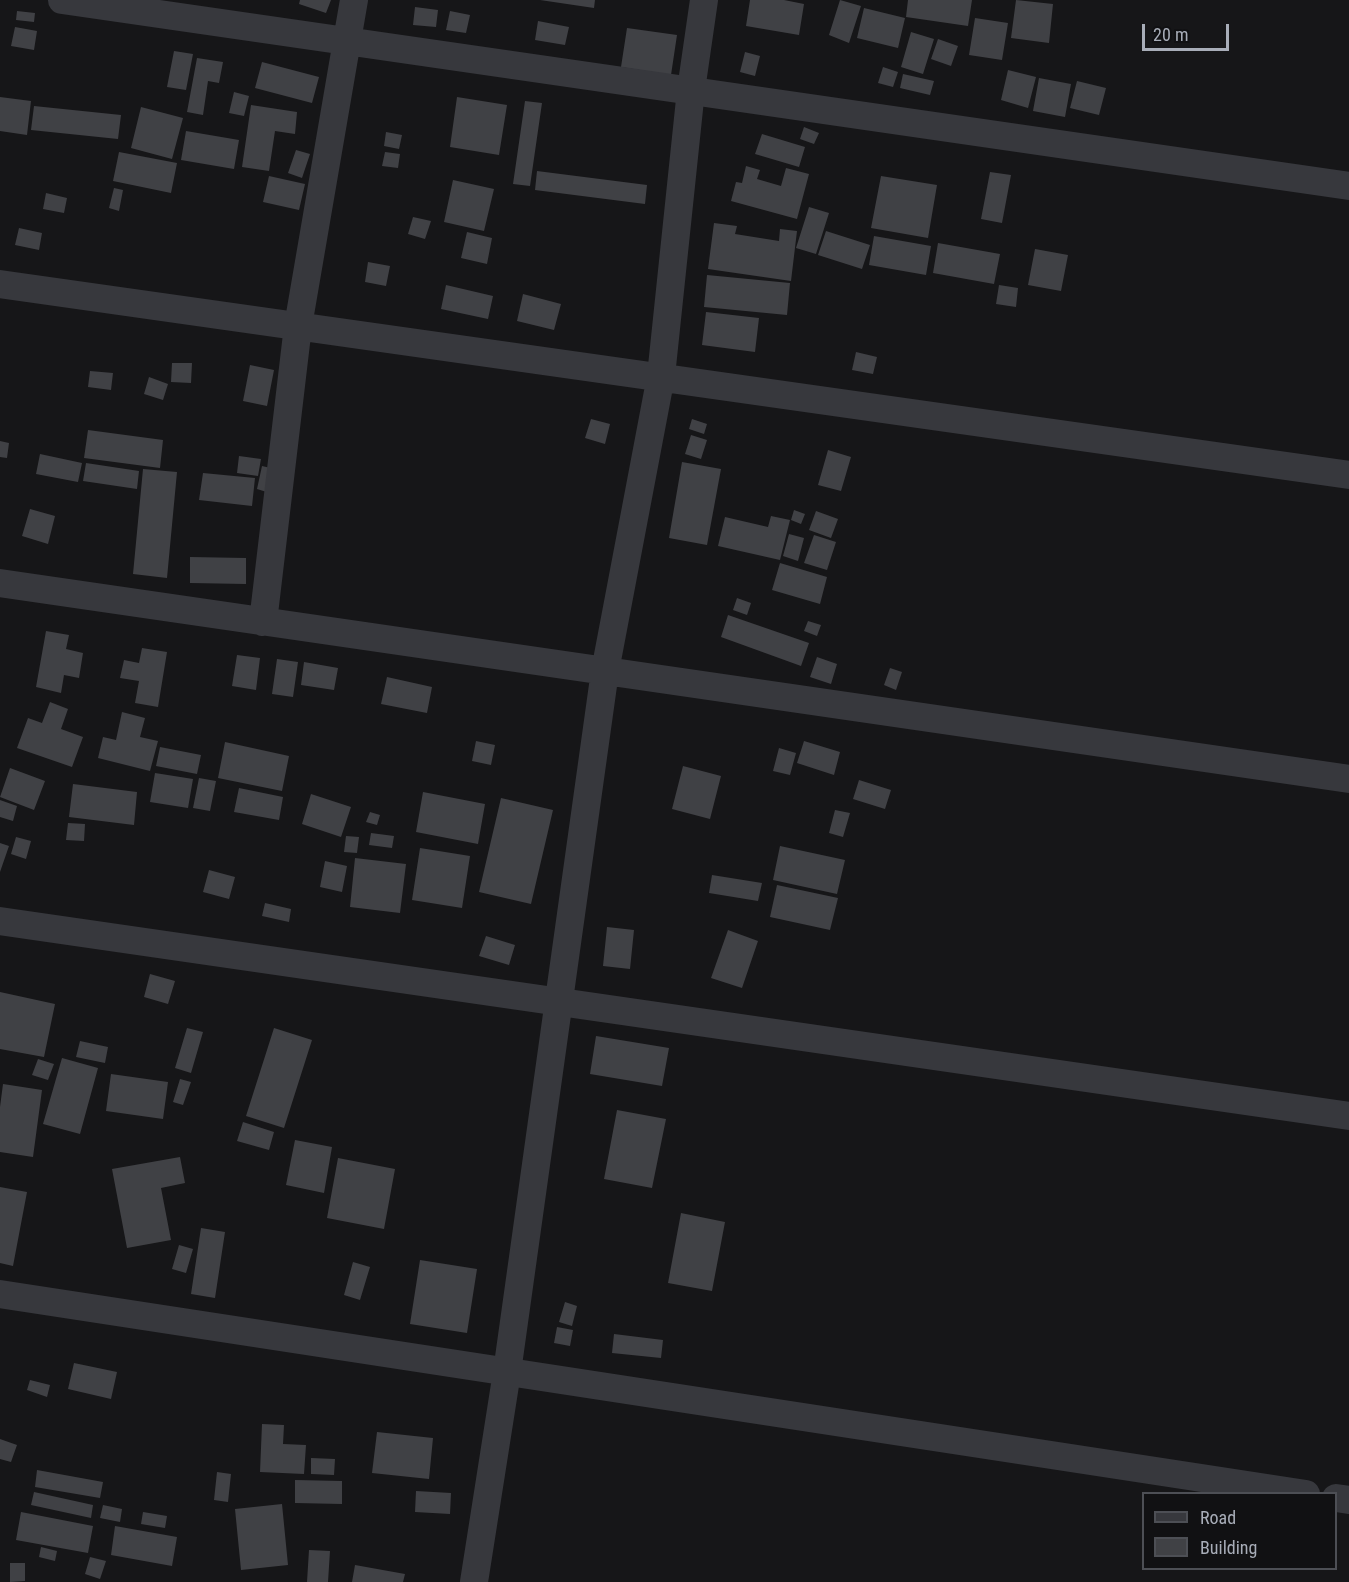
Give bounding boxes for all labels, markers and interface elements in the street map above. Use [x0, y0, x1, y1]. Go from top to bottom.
scale bar [1145, 12, 1232, 50]
text: 20 m [1153, 24, 1188, 45]
legend [1142, 1492, 1337, 1570]
text: Road [1200, 1507, 1236, 1528]
text: Building [1200, 1537, 1257, 1558]

